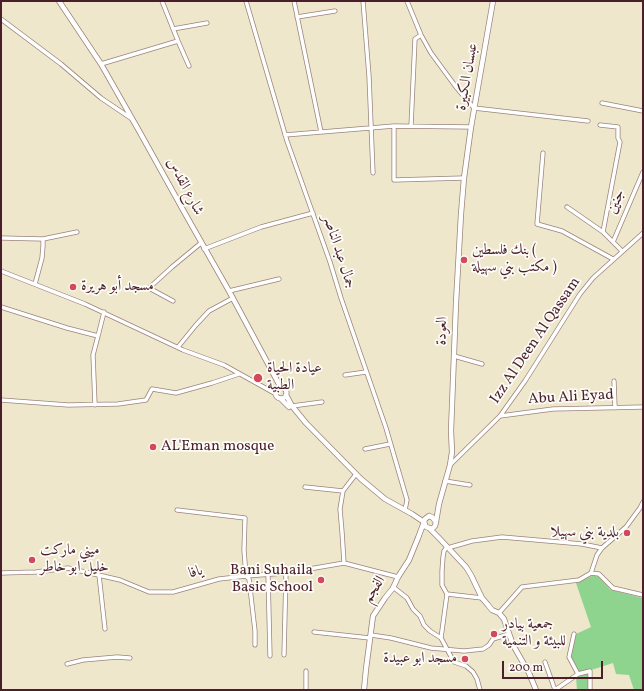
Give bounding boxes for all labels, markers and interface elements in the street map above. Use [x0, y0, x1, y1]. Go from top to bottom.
street label: عبسان الكبيرة [453, 42, 483, 112]
street label: شارع القدس [161, 155, 207, 219]
street label: جنين [604, 187, 630, 217]
street label: جمال عبد الناصر [318, 213, 358, 291]
place label: بنك فلسطين ( مكتب بني سهيلة ) [472, 242, 557, 277]
marker: بنك فلسطين ( مكتب بني سهيلة ) [459, 255, 469, 265]
street label: Izz Al Deen Al Qassam [487, 274, 585, 408]
place label: مسجد أبو هريرة [81, 278, 154, 296]
marker: مسجد أبو هريرة [68, 282, 78, 292]
street label: العودة [434, 316, 452, 346]
place label: عيادة الحياة الطبية [267, 360, 322, 395]
marker: عيادة الحياة الطبية [252, 372, 264, 384]
street label: Abu Ali Eyad [528, 387, 614, 409]
place label: AL'Eman mosque [161, 438, 274, 456]
marker: AL'Eman mosque [148, 442, 158, 452]
place label: بلدية بني سهيلا [550, 524, 619, 542]
marker: بلدية بني سهيلا [622, 528, 632, 538]
place label: ميني ماركت خليل ابو خاطر [40, 542, 109, 577]
marker: ميني ماركت خليل ابو خاطر [27, 555, 37, 565]
street label: يافا [187, 562, 205, 584]
place label: Bani Suhaila Basic School [230, 562, 313, 597]
street label: الفجم [360, 573, 390, 607]
marker: Bani Suhaila Basic School [316, 575, 326, 585]
place label: جمعية بيادر للبيئة و التنمية [502, 616, 566, 651]
marker: جمعية بيادر للبيئة و التنمية [489, 629, 499, 639]
place label: مسجد ابو عبيدة [383, 650, 457, 668]
scale bar [504, 653, 605, 679]
marker: مسجد ابو عبيدة [460, 654, 470, 664]
text: 200 m [509, 660, 543, 676]

